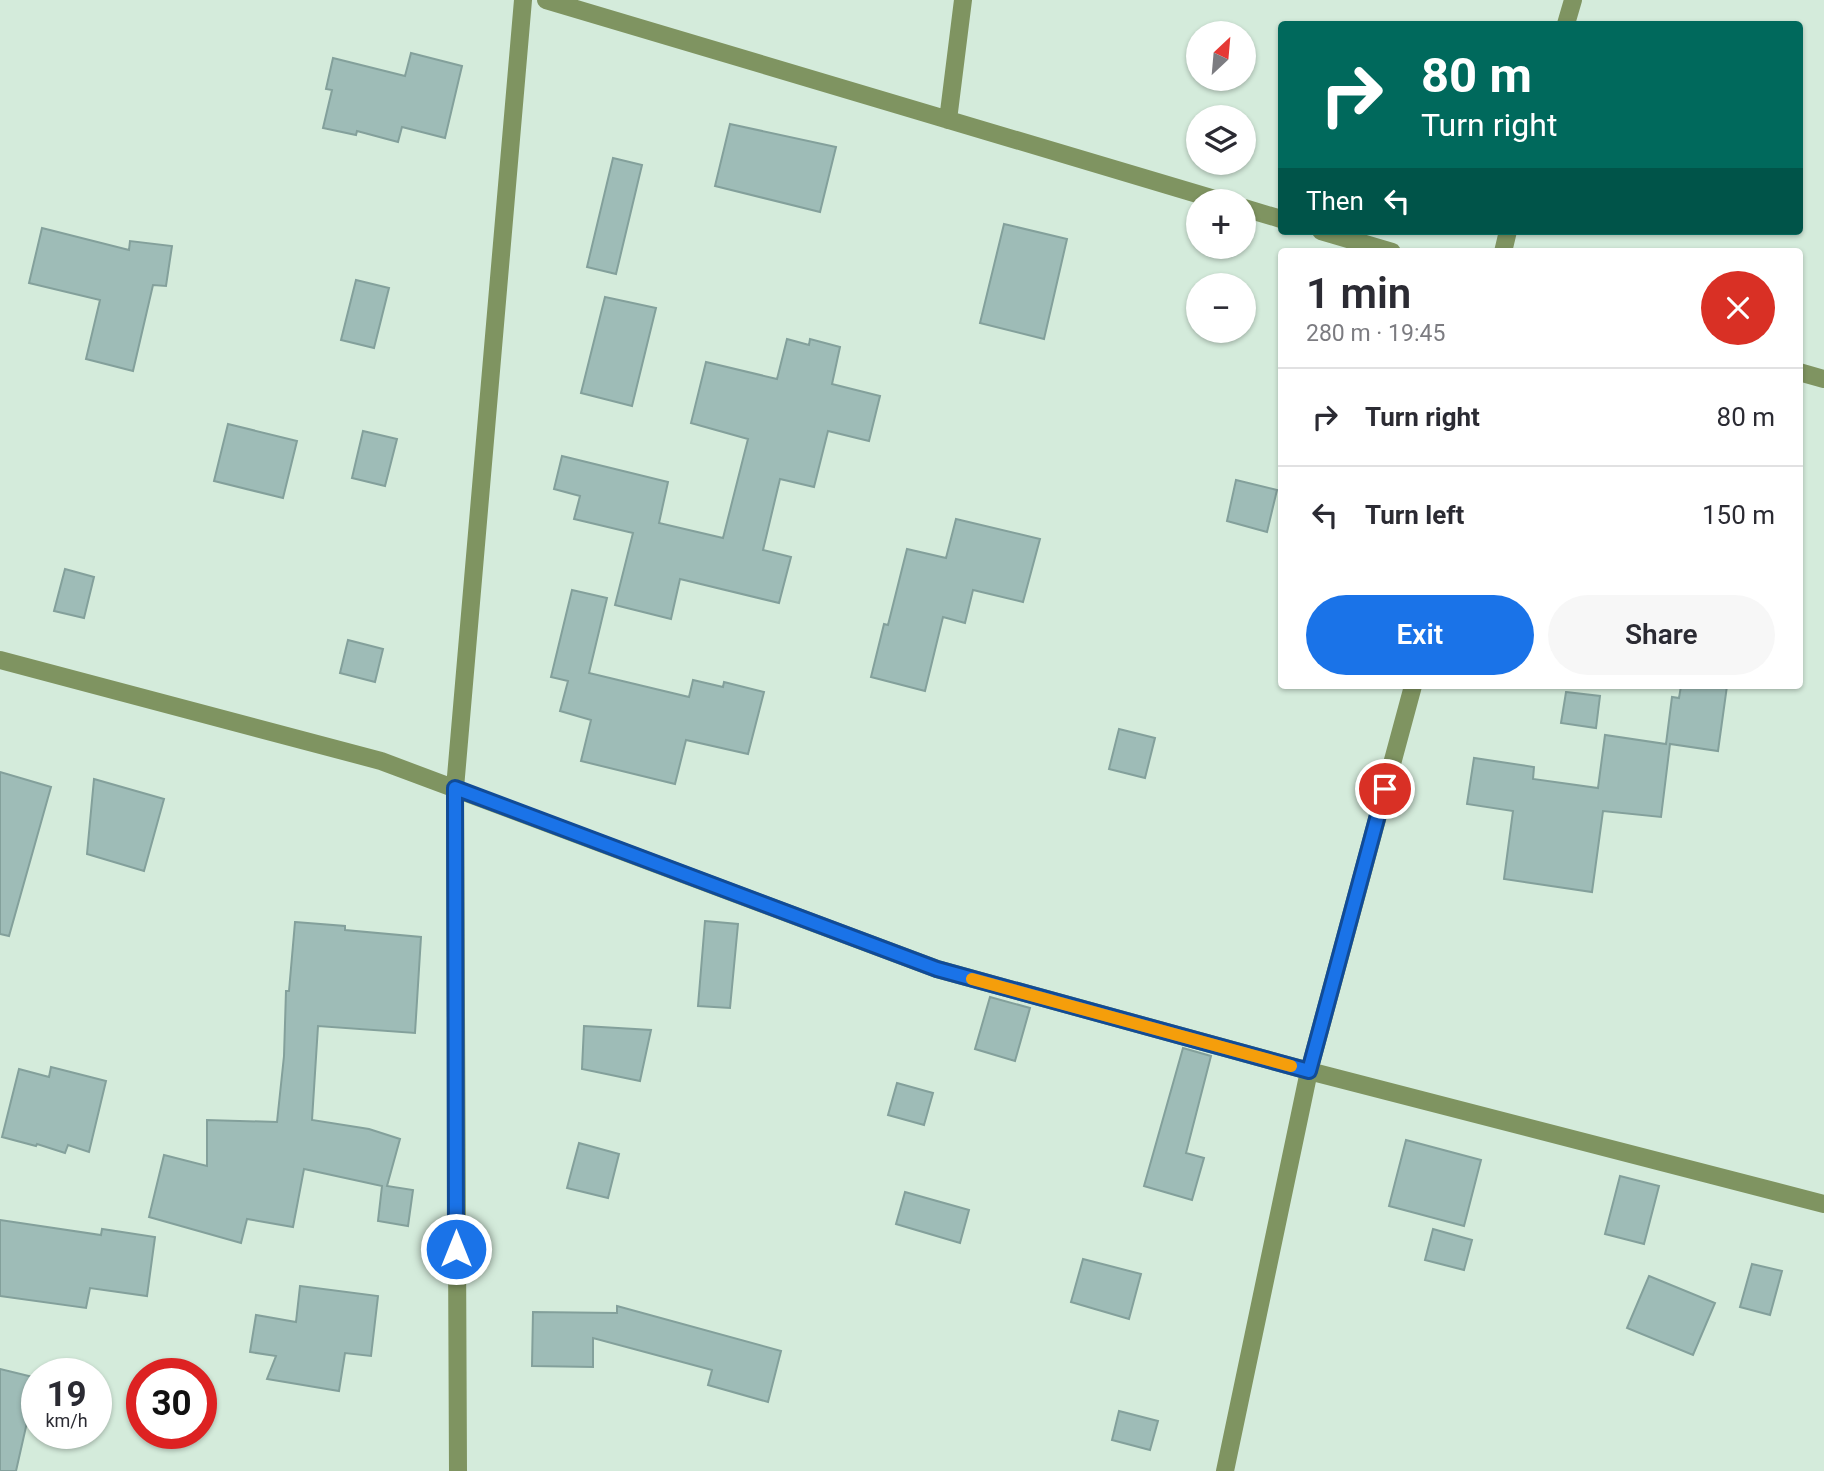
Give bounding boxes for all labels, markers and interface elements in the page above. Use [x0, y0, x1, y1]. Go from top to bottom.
north arrow [1186, 21, 1256, 91]
map controls [1186, 21, 1256, 343]
text: 80 m [1421, 47, 1532, 104]
icon: right [1306, 49, 1397, 140]
button: layers [1186, 105, 1256, 175]
text: Turn right [1421, 106, 1557, 144]
icon: left [1378, 182, 1416, 220]
text: Then [1306, 186, 1364, 216]
button: + [1186, 189, 1256, 259]
text: 1 min [1306, 269, 1411, 318]
button: close [1701, 271, 1775, 345]
button: − [1186, 273, 1256, 343]
text: 280 m · 19:45 [1306, 320, 1445, 347]
icon: right [1306, 398, 1344, 436]
text: Turn right [1365, 402, 1480, 432]
text: 80 m [1717, 402, 1775, 432]
icon: left [1306, 496, 1344, 534]
text: Turn left [1365, 500, 1464, 530]
text: 150 m [1702, 500, 1775, 530]
button: Exit [1306, 595, 1534, 675]
button: Share [1548, 595, 1775, 675]
pin [1355, 759, 1415, 819]
icon: arrive [1366, 770, 1404, 808]
position arrow [419, 1212, 493, 1286]
speed limit sign: 30 [126, 1358, 217, 1449]
text: 19 [46, 1374, 87, 1415]
text: km/h [45, 1410, 88, 1431]

